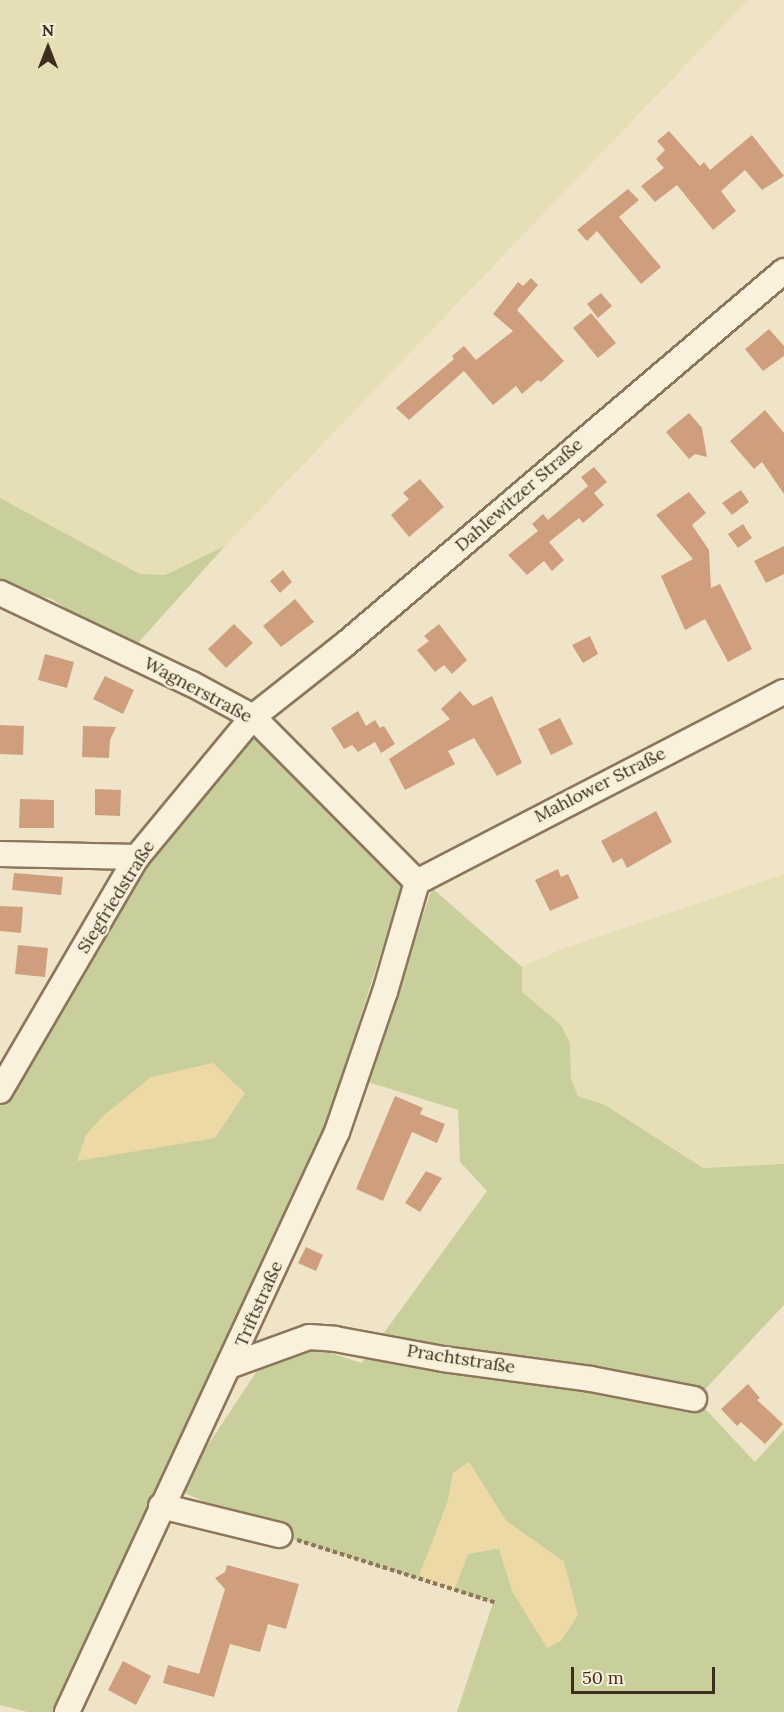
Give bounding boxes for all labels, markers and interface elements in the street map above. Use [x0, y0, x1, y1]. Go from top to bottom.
north arrow [18, 18, 78, 78]
text: N [42, 20, 54, 40]
street label: Dahlewitzer Straße [451, 434, 587, 556]
street label: Wagnerstraße [140, 652, 256, 728]
street label: Mahlower Straße [531, 743, 669, 827]
street label: Siegfriedstraße [73, 836, 159, 958]
street label: Triftstraße [230, 1258, 288, 1350]
street label: Prachtstraße [405, 1340, 517, 1378]
scale bar [574, 1655, 718, 1693]
text: 50 m [582, 1666, 624, 1689]

